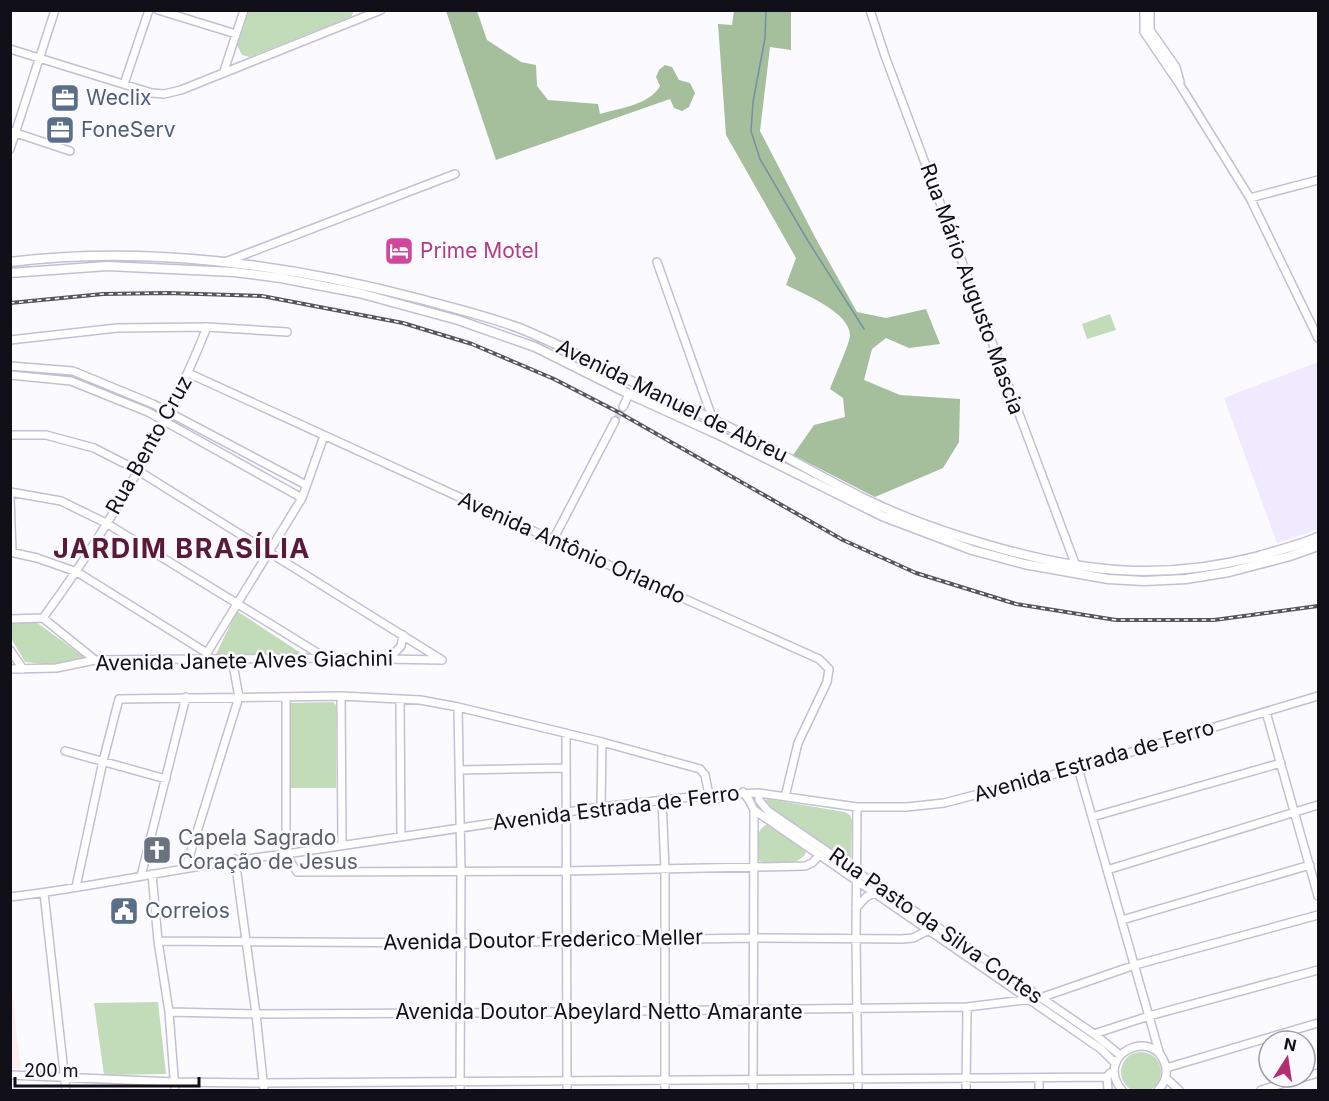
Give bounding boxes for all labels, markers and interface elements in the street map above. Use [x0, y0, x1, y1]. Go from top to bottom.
office icon: Weclix [49, 82, 81, 114]
place label: Weclix [86, 85, 152, 110]
office icon: FoneServ [44, 114, 76, 146]
place label: FoneServ [81, 117, 176, 142]
street label: Rua Mário Augusto Mascia [915, 160, 1030, 418]
hotel icon: Prime Motel [383, 235, 415, 267]
place label: Prime Motel [420, 238, 539, 263]
street label: Avenida Manuel de Abreu [553, 334, 792, 467]
street label: Rua Bento Cruz [100, 371, 197, 518]
street label: Avenida Antônio Orlando [455, 486, 690, 609]
district label: JARDIM BRASÍLIA [53, 532, 311, 565]
street label: Avenida Janete Alves Giachini [95, 645, 393, 676]
street label: Avenida Estrada de Ferro [971, 714, 1217, 807]
street label: Avenida Estrada de Ferro [491, 780, 741, 835]
place label: Capela Sagrado Coração de Jesus [178, 825, 358, 874]
church icon: Capela Sagrado Coração de Jesus [141, 834, 173, 866]
street label: Rua Pasto da Silva Cortes [825, 842, 1048, 1009]
public building icon: Correios [108, 895, 140, 927]
place label: Correios [145, 898, 230, 923]
street label: Avenida Doutor Frederico Meller [383, 924, 703, 955]
street label: Avenida Doutor Abeylard Netto Amarante [395, 999, 803, 1024]
north arrow [1257, 1029, 1317, 1089]
text: N [1282, 1033, 1298, 1055]
scale bar [15, 1050, 200, 1088]
text: 200 m [24, 1060, 79, 1081]

